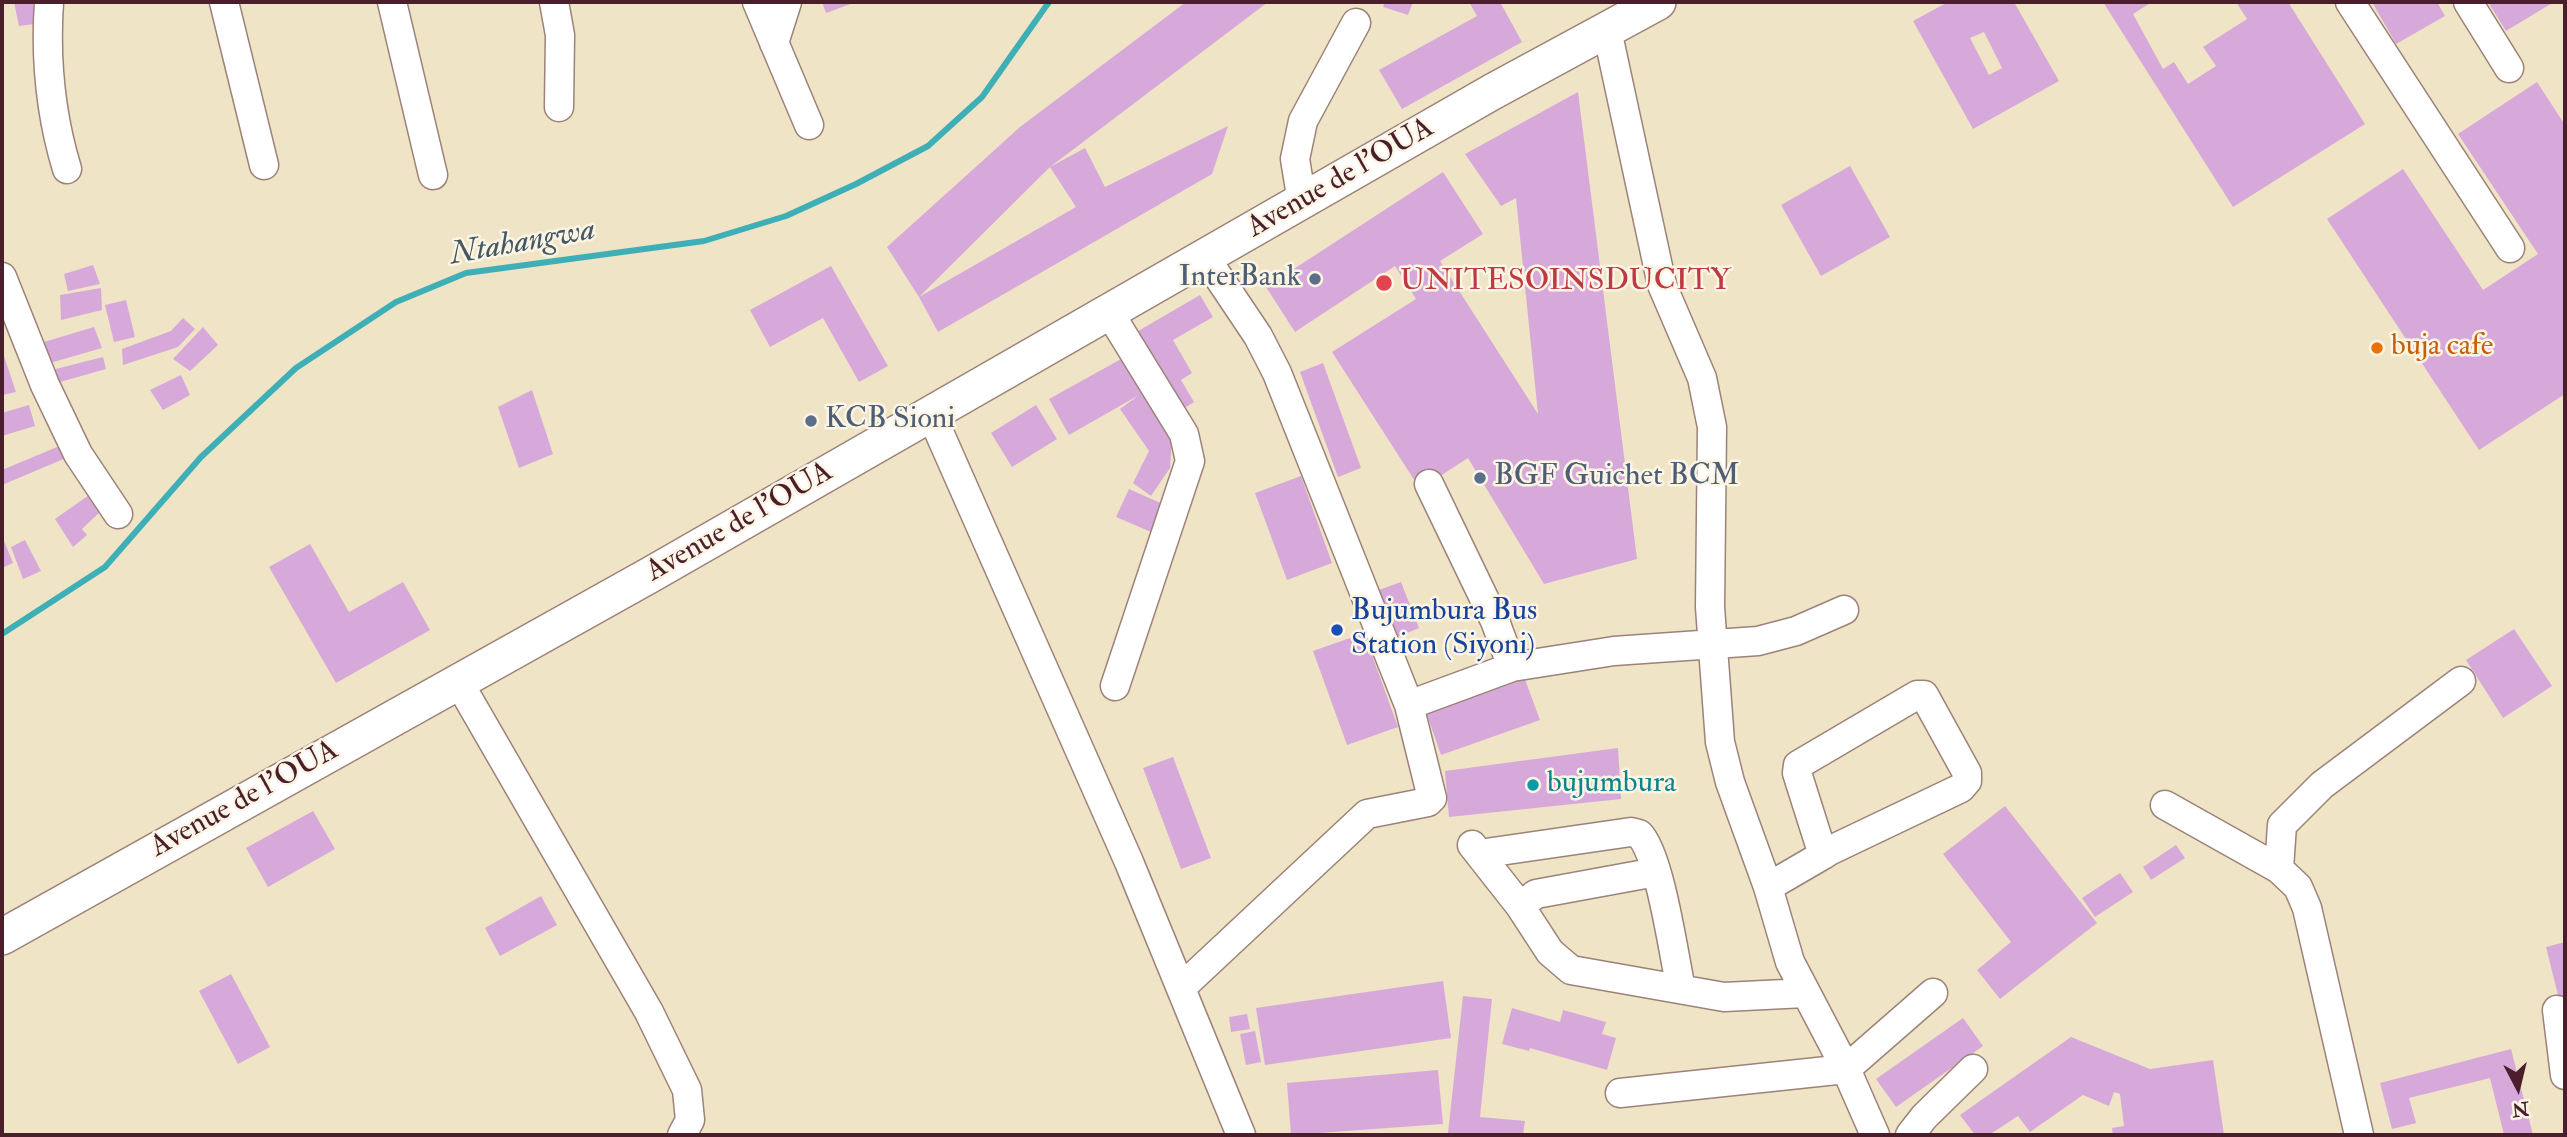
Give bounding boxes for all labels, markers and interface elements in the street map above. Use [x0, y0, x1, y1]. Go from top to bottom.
street label: Avenue de l'OUA [1241, 111, 1441, 247]
water label: Ntahangwa [447, 212, 599, 276]
place label: InterBank [1179, 261, 1301, 297]
place label: UNITESOINSDUCITY [1400, 265, 1731, 301]
marker: InterBank [1307, 271, 1323, 287]
marker: UNITESOINSDUCITY [1374, 273, 1394, 293]
place label: buja cafe [2391, 330, 2493, 366]
marker: buja cafe [2369, 340, 2385, 356]
place label: KCB Sioni [825, 403, 955, 439]
marker: KCB Sioni [803, 413, 819, 429]
street label: Avenue de l'OUA [640, 455, 840, 591]
place label: BGF Guichet BCM [1494, 460, 1740, 496]
marker: BGF Guichet BCM [1472, 470, 1488, 486]
place label: Bujumbura Bus Station (Siyoni) [1351, 595, 1537, 666]
marker: Bujumbura Bus Station (Siyoni) [1329, 622, 1345, 638]
street label: Avenue de l'OUA [145, 733, 345, 867]
place label: bujumbura [1547, 767, 1676, 803]
marker: bujumbura [1525, 777, 1541, 793]
north arrow [2483, 1053, 2553, 1123]
text: N [2511, 1096, 2530, 1122]

